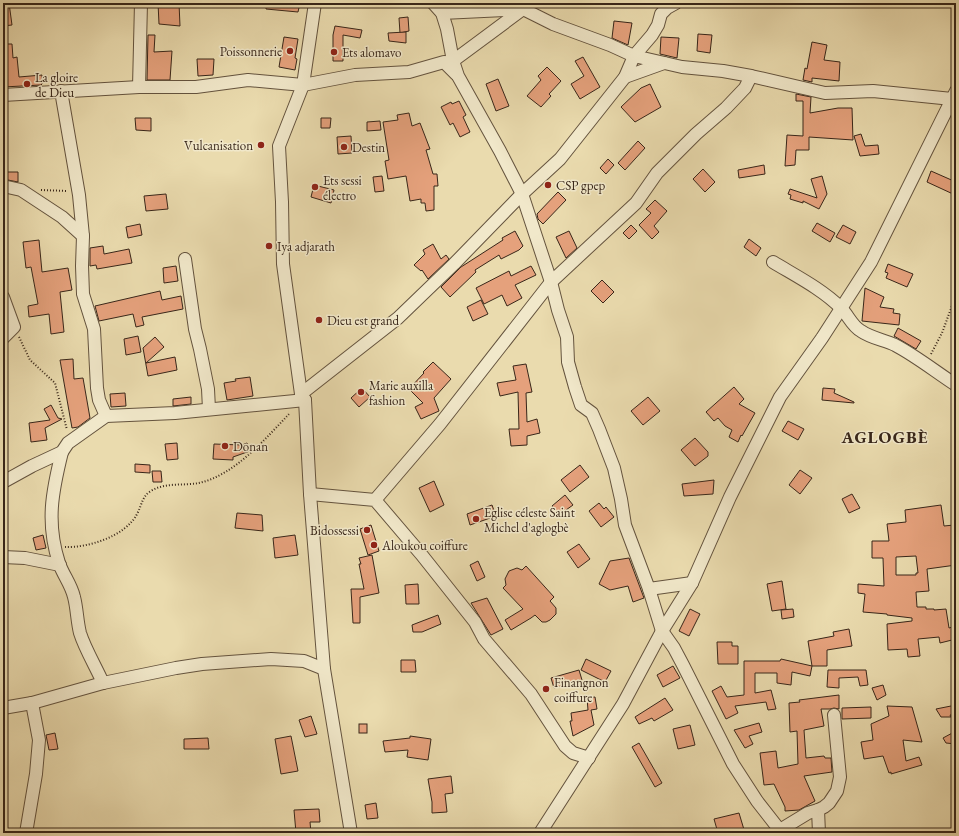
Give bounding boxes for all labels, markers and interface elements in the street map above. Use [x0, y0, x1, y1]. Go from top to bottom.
place label: Poissonnerie [220, 43, 282, 60]
place label: Ets alomavo [342, 44, 402, 61]
marker: Poissonnerie [285, 46, 295, 56]
marker: Ets alomavo [329, 47, 339, 57]
place label: La gloire de Dieu [35, 69, 78, 101]
marker: La gloire de Dieu [22, 79, 32, 89]
place label: Vulcanisation [184, 137, 253, 154]
place label: Destin [352, 139, 385, 156]
marker: Vulcanisation [256, 140, 266, 150]
marker: Destin [339, 142, 349, 152]
place label: Ets sessi électro [323, 172, 362, 204]
place label: CSP gpep [556, 177, 606, 194]
marker: CSP gpep [543, 180, 553, 190]
marker: Ets sessi électro [310, 182, 320, 192]
place label: Iya adjarath [277, 238, 335, 255]
marker: Iya adjarath [264, 241, 274, 251]
place label: Dieu est grand [327, 312, 400, 329]
marker: Dieu est grand [314, 315, 324, 325]
place label: Marie auxilla fashion [369, 377, 434, 409]
marker: Marie auxilla fashion [356, 387, 366, 397]
district label: AGLOGBÈ [841, 426, 928, 448]
place label: Donan [233, 438, 268, 455]
marker: Donan [220, 441, 230, 451]
place label: Eglise céleste Saint Michel d'aglogbè [484, 504, 575, 536]
marker: Eglise céleste Saint Michel d'aglogbè [471, 514, 481, 524]
place label: Bidossessi [310, 522, 359, 539]
marker: Bidossessi [362, 525, 372, 535]
place label: Aloukou coiffure [381, 537, 468, 554]
marker: Aloukou coiffure [369, 540, 379, 550]
place label: Finangnon coiffure [554, 674, 609, 706]
marker: Finangnon coiffure [541, 684, 551, 694]

